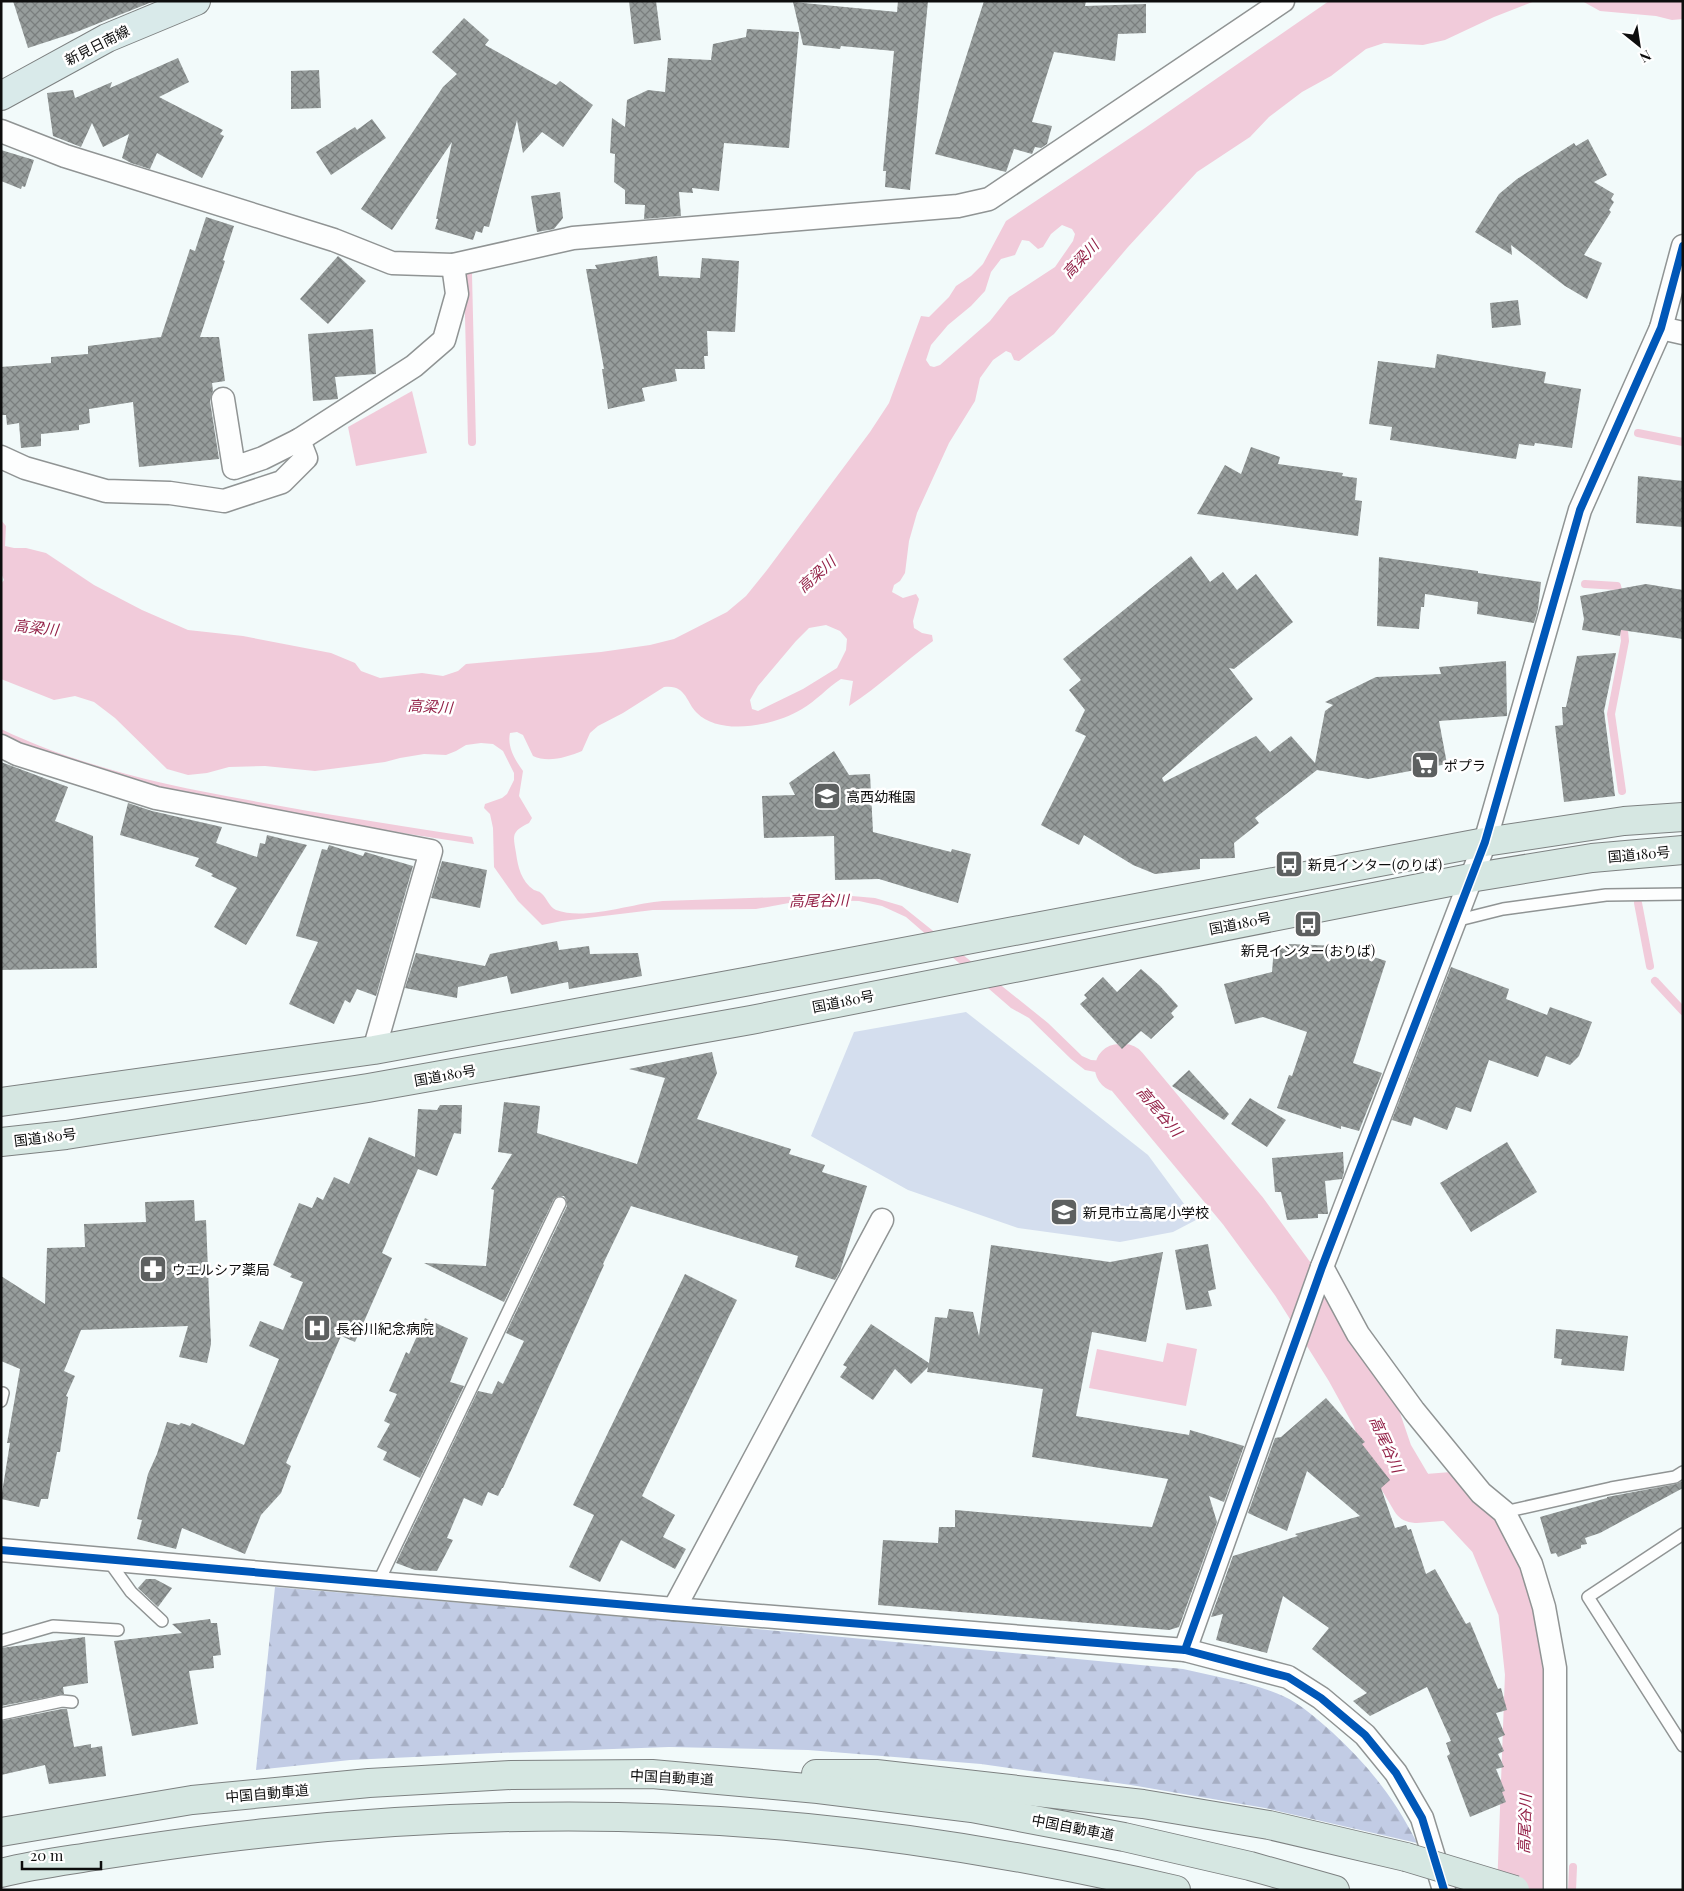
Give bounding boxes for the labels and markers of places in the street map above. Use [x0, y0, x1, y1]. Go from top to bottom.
supermarket icon: ポプラ [1410, 750, 1440, 780]
place label: ポプラ [1444, 756, 1486, 775]
school or university icon: 高西幼稚園 [812, 781, 842, 811]
place label: 高西幼稚園 [846, 787, 916, 806]
bus stop icon: 新見インター(のりば) [1274, 849, 1304, 879]
place label: 新見インター(のりば) [1308, 855, 1442, 874]
bus stop icon: 新見インター(おりば) [1293, 909, 1323, 939]
place label: 新見インター(おりば) [1241, 941, 1375, 960]
school or university icon: 新見市立高尾小学校 [1049, 1197, 1079, 1227]
place label: 新見市立高尾小学校 [1083, 1203, 1209, 1222]
pharmacy icon: ウエルシア薬局 [138, 1254, 168, 1284]
place label: ウエルシア薬局 [172, 1260, 270, 1279]
hospital icon: 長谷川紀念病院 [302, 1313, 332, 1343]
place label: 長谷川紀念病院 [336, 1319, 434, 1338]

